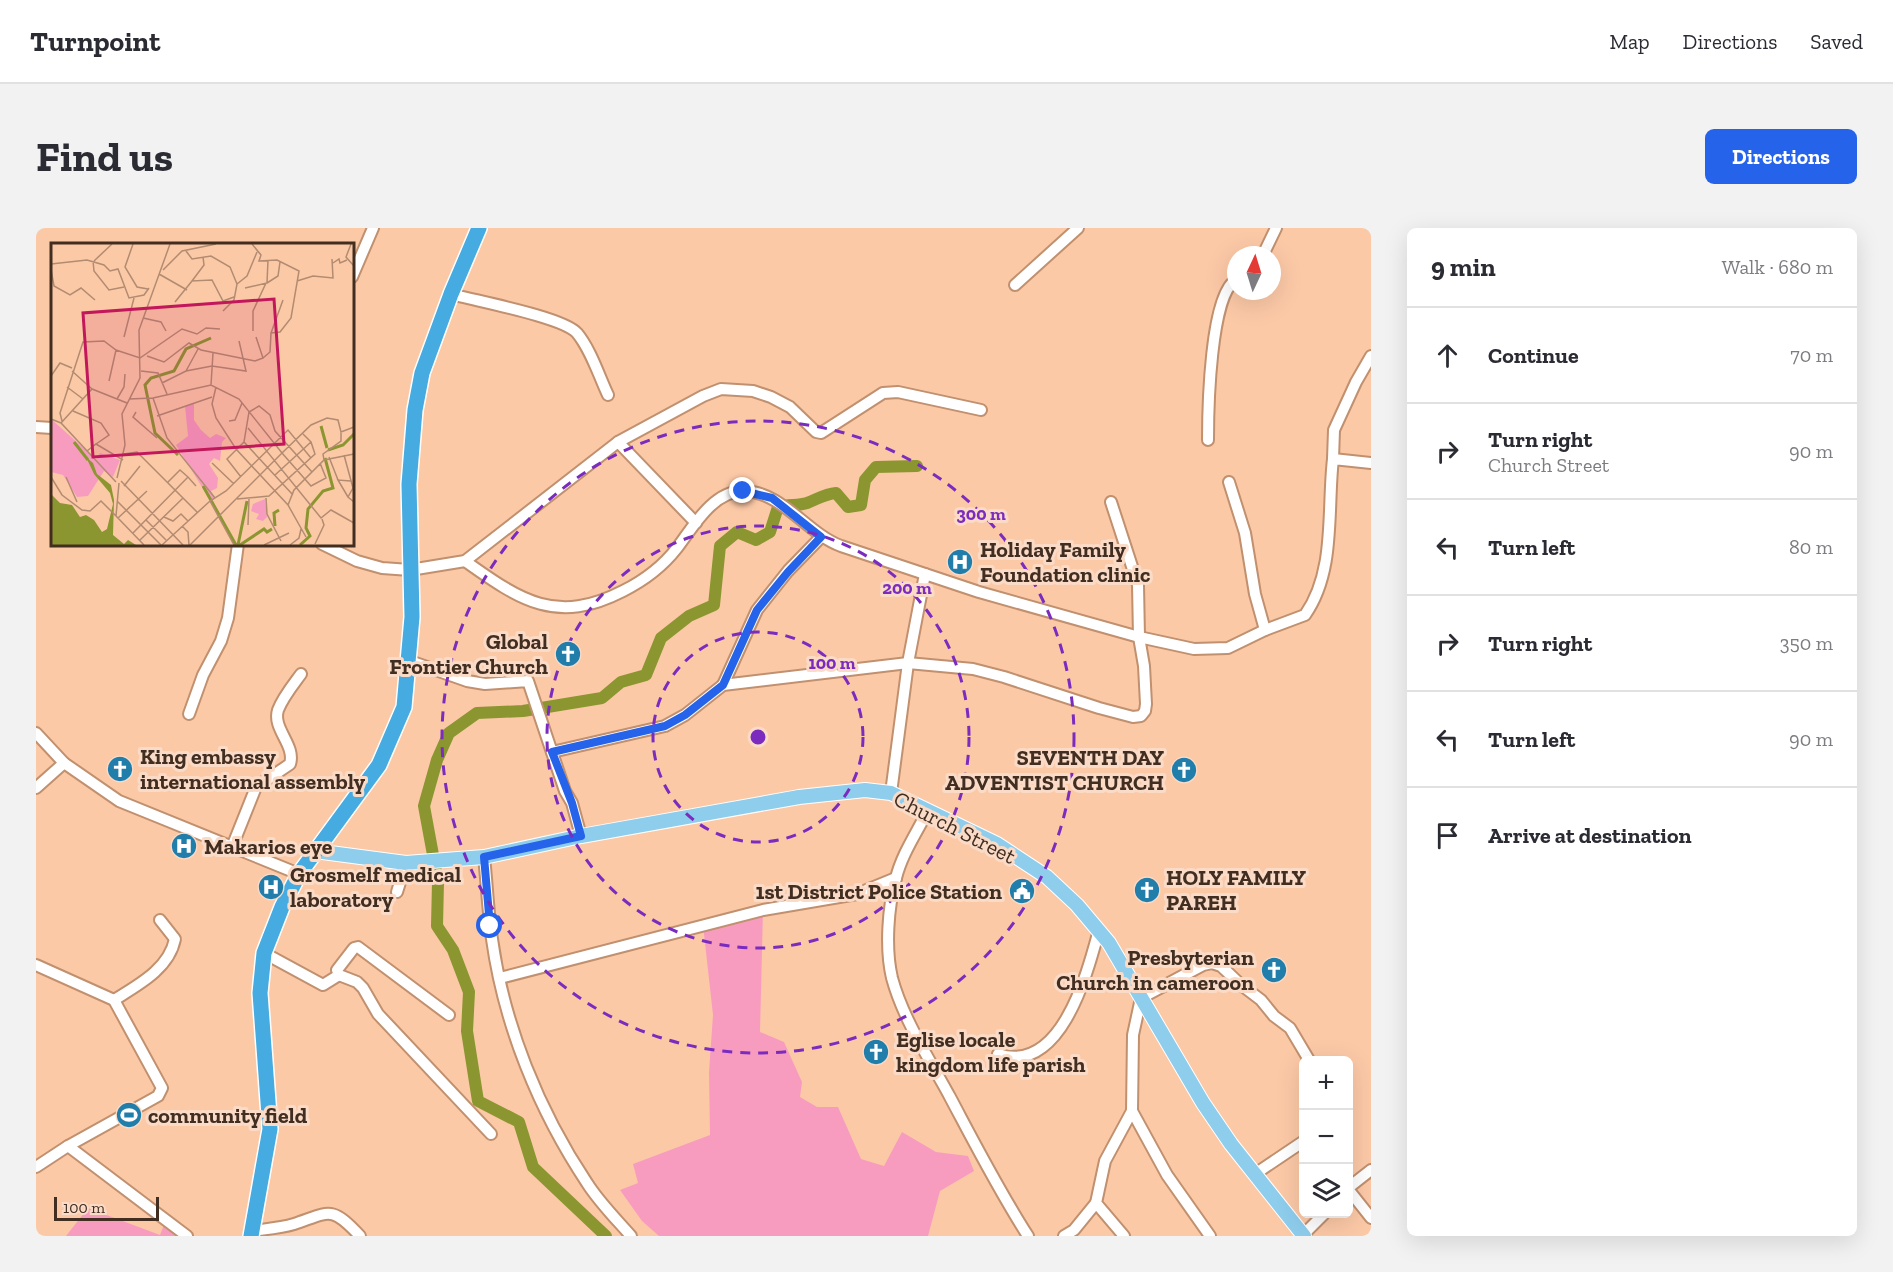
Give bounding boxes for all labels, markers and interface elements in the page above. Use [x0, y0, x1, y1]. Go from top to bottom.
text: Turnpoint [30, 25, 160, 58]
text: Map [1610, 29, 1650, 54]
text: Directions [1683, 29, 1777, 54]
text: Saved [1810, 29, 1863, 54]
button: Directions [1705, 129, 1857, 184]
text: Find us [36, 131, 173, 182]
inset map [51, 243, 354, 546]
north arrow [1227, 246, 1281, 300]
text: 9 min [1431, 251, 1496, 283]
text: Walk · 680 m [1722, 255, 1833, 279]
icon: ahead [1431, 339, 1464, 372]
text: Continue [1488, 342, 1579, 369]
text: 70 m [1790, 343, 1833, 367]
text: Turn right [1488, 426, 1592, 453]
icon: right [1431, 435, 1464, 468]
text: 90 m [1789, 439, 1833, 463]
text: Church Street [1488, 453, 1609, 477]
route end [729, 477, 755, 503]
text: 300 m [956, 503, 1006, 525]
icon: left [1431, 531, 1464, 564]
text: Turn left [1488, 534, 1575, 561]
text: 80 m [1789, 535, 1833, 559]
place label: Holiday Family Foundation clinic [980, 536, 1151, 588]
hospital icon: Holiday Family Foundation clinic [945, 547, 975, 577]
text: 200 m [882, 577, 932, 599]
icon: right [1431, 627, 1464, 660]
place label: Global Frontier Church [389, 628, 548, 680]
text: Turn right [1488, 630, 1592, 657]
text: 350 m [1780, 631, 1833, 655]
church icon: Global Frontier Church [553, 639, 583, 669]
text: 100 m [808, 652, 856, 674]
icon: left [1431, 723, 1464, 756]
text: Turn left [1488, 726, 1575, 753]
centre of rings [748, 727, 768, 747]
text: 90 m [1789, 727, 1833, 751]
place label: King embassy international assembly [140, 743, 366, 795]
place label: SEVENTH DAY ADVENTIST CHURCH [945, 744, 1164, 796]
church icon: King embassy international assembly [105, 754, 135, 784]
church icon: SEVENTH DAY ADVENTIST CHURCH [1169, 755, 1199, 785]
street label: Church Street [889, 785, 1021, 870]
icon: arrive [1431, 819, 1464, 852]
text: Arrive at destination [1488, 822, 1691, 849]
hospital icon: Makarios eye [169, 831, 199, 861]
place label: Makarios eye [204, 833, 333, 860]
place label: Grosmelf medical laboratory [290, 861, 461, 913]
place label: HOLY FAMILY PAREH [1166, 864, 1306, 916]
hospital icon: Grosmelf medical laboratory [256, 872, 286, 902]
church icon: HOLY FAMILY PAREH [1132, 875, 1162, 905]
public building icon: 1st District Police Station [1007, 876, 1037, 906]
place label: 1st District Police Station [756, 878, 1002, 905]
route start [476, 912, 502, 938]
place label: Presbyterian Church in cameroon [1056, 944, 1254, 996]
church icon: Presbyterian Church in cameroon [1259, 955, 1289, 985]
place label: Eglise locale kingdom life parish [896, 1026, 1086, 1078]
church icon: Eglise locale kingdom life parish [861, 1037, 891, 1067]
map controls [1299, 1056, 1353, 1218]
button: + [1299, 1056, 1353, 1110]
sports icon: community field [114, 1100, 144, 1130]
place label: community field [148, 1102, 308, 1129]
button: − [1299, 1110, 1353, 1164]
button: layers [1299, 1164, 1353, 1218]
scale bar [54, 1194, 159, 1222]
text: 100 m [63, 1198, 105, 1217]

